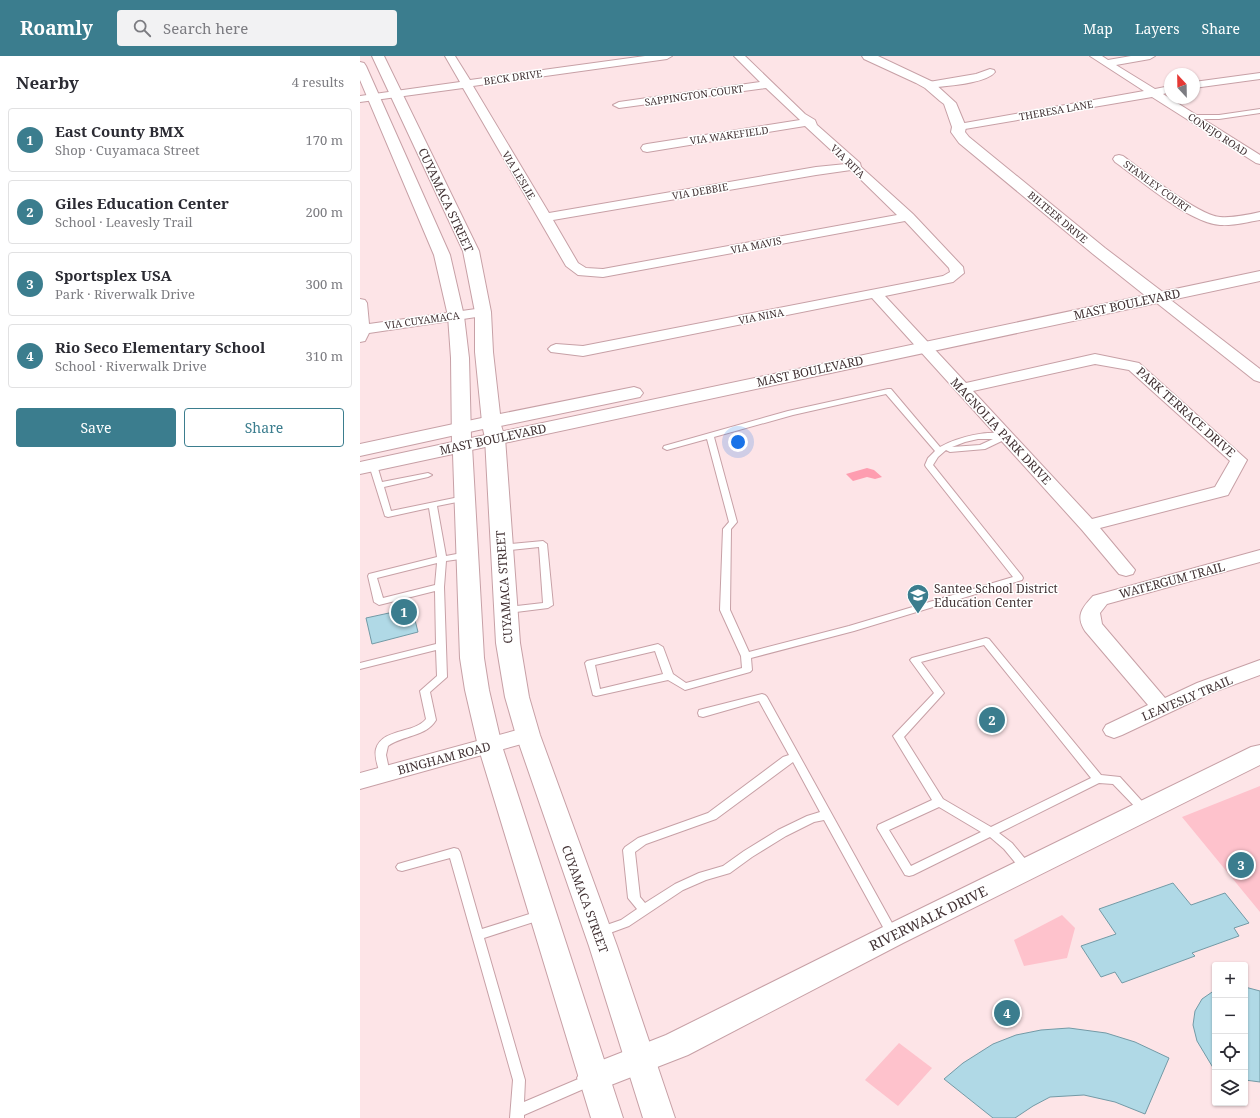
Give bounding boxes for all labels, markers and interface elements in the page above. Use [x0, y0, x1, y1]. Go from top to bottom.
search box [117, 10, 397, 46]
text: Roamly [20, 15, 93, 41]
icon: search [131, 17, 153, 39]
text: Search here [163, 18, 248, 38]
text: Map [1083, 19, 1113, 38]
text: Layers [1135, 19, 1180, 38]
text: Share [1202, 19, 1240, 38]
street label: BECK DRIVE [483, 66, 543, 88]
north arrow [1164, 68, 1200, 104]
text: Nearby [16, 71, 79, 94]
text: 4 results [292, 73, 344, 91]
street label: SAPPINGTON COURT [644, 81, 744, 109]
street label: THERESA LANE [1018, 97, 1094, 123]
street label: CONEJO ROAD [1185, 109, 1251, 159]
text: East County BMX [55, 121, 184, 141]
street label: VIA WAKEFIELD [689, 123, 769, 147]
text: 1 [26, 131, 34, 149]
text: 170 m [306, 131, 343, 149]
text: Shop · Cuyamaca Street [55, 141, 200, 159]
street label: VIA RITA [828, 141, 869, 182]
street label: CUYAMACA STREET [414, 145, 478, 256]
street label: VIA LESLIE [499, 148, 539, 202]
street label: STANLEY COURT [1121, 157, 1193, 215]
street label: VIA DEBBIE [671, 179, 729, 203]
street label: BILTEER DRIVE [1025, 188, 1091, 246]
text: Giles Education Center [55, 193, 229, 213]
text: 2 [26, 203, 34, 221]
text: 200 m [306, 203, 343, 221]
text: School · Leavesly Trail [55, 213, 193, 231]
street label: VIA MAVIS [729, 233, 783, 257]
text: Sportsplex USA [55, 265, 172, 285]
text: 3 [26, 275, 34, 293]
text: 300 m [306, 275, 343, 293]
street label: MAST BOULEVARD [1072, 284, 1182, 324]
text: Park · Riverwalk Drive [55, 285, 195, 303]
street label: VIA NINA [737, 305, 786, 327]
street label: VIA CUYAMACA [384, 308, 461, 332]
text: Rio Seco Elementary School [55, 337, 265, 357]
text: 4 [26, 347, 34, 365]
text: 310 m [306, 347, 343, 365]
street label: MAST BOULEVARD [755, 351, 865, 391]
text: School · Riverwalk Drive [55, 357, 207, 375]
street label: PARK TERRACE DRIVE [1133, 363, 1239, 461]
street label: MAGNOLIA PARK DRIVE [947, 374, 1055, 488]
button: Save [16, 408, 176, 447]
button: Share [184, 408, 344, 447]
street label: MAST BOULEVARD [438, 419, 548, 459]
your location [728, 432, 748, 452]
street label: CUYAMACA STREET [492, 529, 516, 644]
street label: WATERGUM TRAIL [1117, 558, 1227, 602]
place label: Santee School District Education Center [934, 580, 1058, 611]
school or university icon: Santee School District Education Center [905, 582, 931, 615]
pin: 1 [391, 597, 417, 627]
street label: LEAVESLY TRAIL [1139, 671, 1235, 725]
pin: 2 [979, 705, 1005, 735]
street label: BINGHAM ROAD [396, 737, 493, 779]
street label: CUYAMACA STREET [558, 843, 613, 956]
pin: 3 [1228, 850, 1254, 880]
street label: RIVERWALK DRIVE [866, 881, 991, 955]
map controls [1212, 962, 1248, 1106]
button: + [1212, 962, 1248, 998]
pin: 4 [994, 998, 1020, 1028]
button: − [1212, 998, 1248, 1034]
button: locate [1212, 1034, 1248, 1070]
button: layers [1212, 1070, 1248, 1106]

